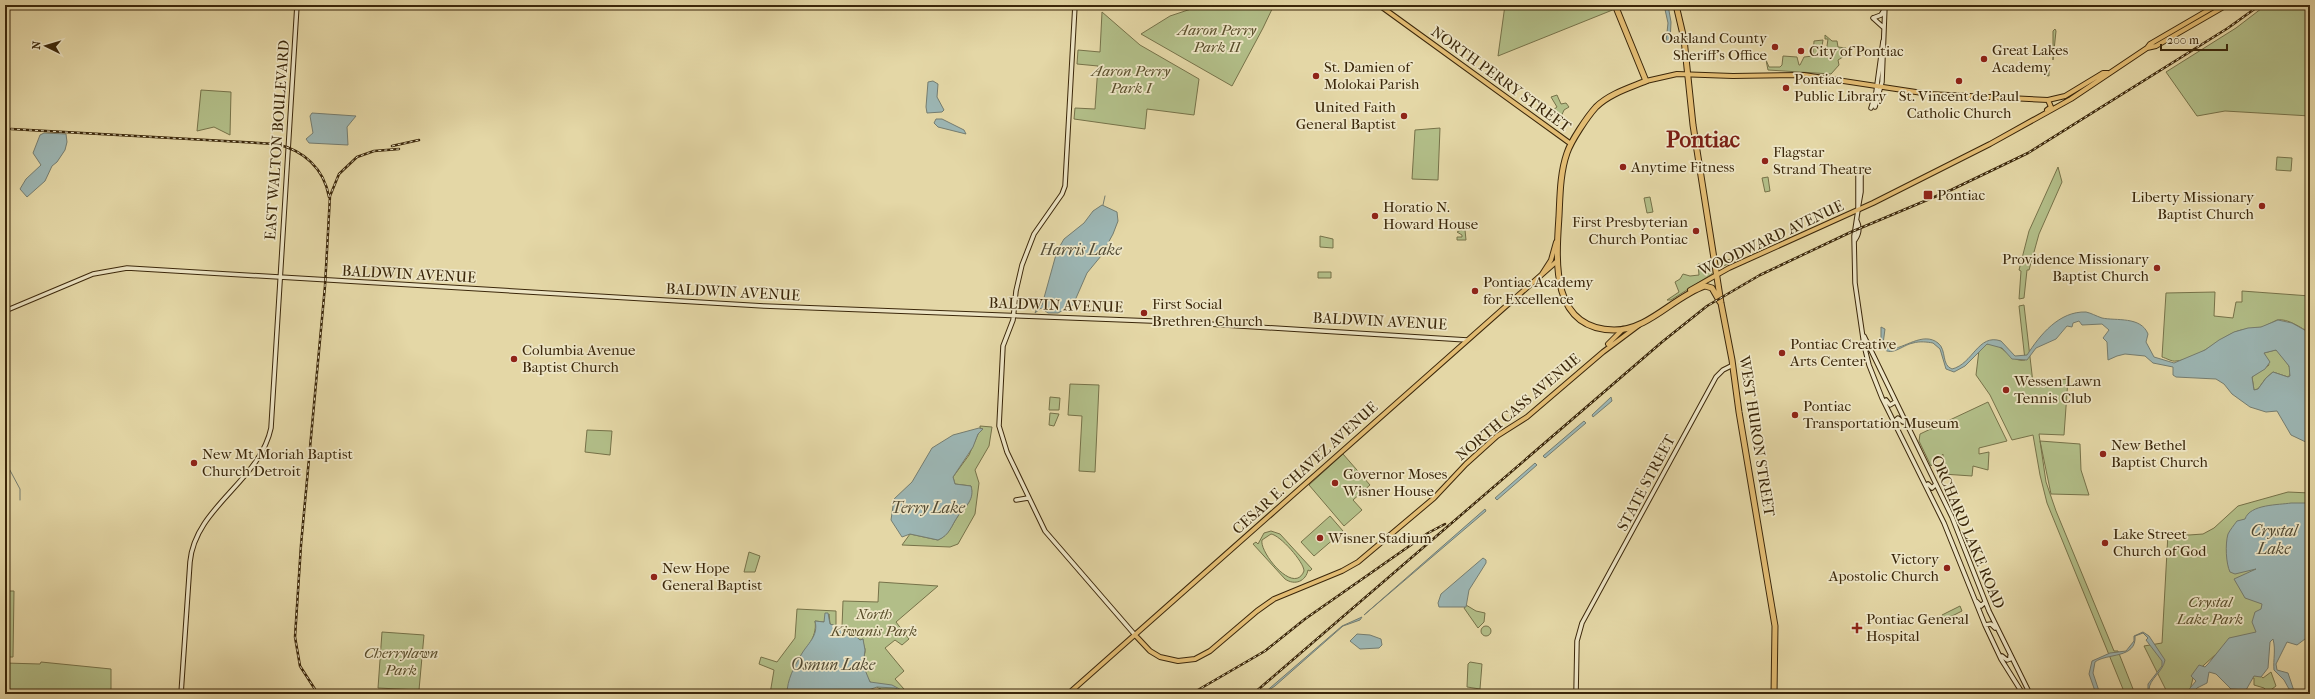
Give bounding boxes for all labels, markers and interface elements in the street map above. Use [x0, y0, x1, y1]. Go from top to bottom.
park label: Aaron Perry Park II [1176, 21, 1257, 56]
street label: NORTH PERRY STREET [1428, 22, 1575, 136]
north arrow [26, 26, 66, 66]
scale bar [2161, 26, 2227, 52]
place label: Oakland County Sheriff's Office [1661, 29, 1768, 64]
text: 200 m [2167, 33, 2199, 47]
street label: EAST WALTON BOULEVARD [261, 39, 293, 241]
text: N [30, 40, 43, 50]
place label: Great Lakes Academy [1991, 41, 2069, 76]
marker: Oakland County Sheriff's Office [1770, 42, 1780, 52]
place label: City of Pontiac [1809, 42, 1904, 60]
marker: City of Pontiac [1796, 46, 1806, 56]
marker: Great Lakes Academy [1979, 54, 1989, 64]
place label: St. Damien of Molokai Parish [1324, 58, 1420, 93]
park label: Aaron Perry Park I [1090, 62, 1171, 97]
place label: Pontiac Public Library [1794, 70, 1887, 105]
marker: St. Damien of Molokai Parish [1311, 71, 1321, 81]
marker: St. Vincent de Paul Catholic Church [1954, 76, 1964, 86]
marker: Pontiac Public Library [1781, 83, 1791, 93]
place label: St. Vincent de Paul Catholic Church [1899, 87, 2019, 122]
place label: United Faith General Baptist [1296, 98, 1397, 133]
marker: United Faith General Baptist [1399, 111, 1409, 121]
district label: Pontiac [1666, 126, 1740, 153]
place label: Flagstar Strand Theatre [1773, 143, 1872, 178]
marker: Flagstar Strand Theatre [1760, 156, 1770, 166]
place label: Anytime Fitness [1630, 158, 1735, 176]
marker: Anytime Fitness [1618, 162, 1628, 172]
place label: Pontiac [1937, 186, 1986, 204]
place label: Liberty Missionary Baptist Church [2131, 188, 2255, 223]
marker: Pontiac [1922, 189, 1934, 201]
street label: WOODWARD AVENUE [1695, 196, 1846, 280]
place label: Horatio N. Howard House [1383, 198, 1479, 233]
marker: Liberty Missionary Baptist Church [2257, 201, 2267, 211]
marker: Horatio N. Howard House [1370, 211, 1380, 221]
place label: First Presbyterian Church Pontiac [1572, 213, 1688, 248]
marker: First Presbyterian Church Pontiac [1691, 226, 1701, 236]
water label: Harris Lake [1039, 240, 1122, 259]
place label: Providence Missionary Baptist Church [2002, 250, 2150, 285]
street label: BALDWIN AVENUE [341, 261, 477, 287]
marker: Providence Missionary Baptist Church [2152, 263, 2162, 273]
place label: Pontiac Academy for Excellence [1483, 273, 1594, 308]
street label: BALDWIN AVENUE [665, 279, 801, 305]
marker: Pontiac Academy for Excellence [1470, 286, 1480, 296]
street label: BALDWIN AVENUE [988, 294, 1124, 316]
place label: First Social Brethren Church [1152, 295, 1264, 330]
marker: First Social Brethren Church [1139, 308, 1149, 318]
street label: BALDWIN AVENUE [1312, 308, 1448, 334]
place label: Pontiac Creative Arts Center [1789, 335, 1897, 370]
place label: Columbia Avenue Baptist Church [522, 341, 636, 376]
marker: Pontiac Creative Arts Center [1777, 348, 1787, 358]
street label: NORTH CASS AVENUE [1452, 350, 1584, 464]
street label: WEST HURON STREET [1735, 353, 1779, 518]
marker: Columbia Avenue Baptist Church [509, 354, 519, 364]
place label: Wessen Lawn Tennis Club [2013, 372, 2101, 407]
marker: Wessen Lawn Tennis Club [2001, 385, 2011, 395]
place label: Pontiac Transportation Museum [1803, 397, 1960, 432]
street label: CESAR E. CHAVEZ AVENUE [1229, 398, 1381, 538]
marker: Pontiac Transportation Museum [1790, 410, 1800, 420]
street label: STATE STREET [1613, 431, 1679, 534]
place label: New Bethel Baptist Church [2111, 436, 2208, 471]
place label: New Mt Moriah Baptist Church Detroit [202, 445, 353, 480]
marker: New Bethel Baptist Church [2098, 449, 2108, 459]
street label: ORCHARD LAKE ROAD [1927, 453, 2009, 611]
marker: New Mt Moriah Baptist Church Detroit [189, 458, 199, 468]
place label: Governor Moses Wisner House [1342, 465, 1448, 500]
marker: Governor Moses Wisner House [1330, 478, 1340, 488]
water label: Terry Lake [891, 498, 966, 517]
water label: Crystal Lake [2251, 521, 2299, 558]
place label: Lake Street Church of God [2113, 525, 2207, 560]
place label: Wisner Stadium [1327, 529, 1432, 547]
marker: Wisner Stadium [1315, 533, 1325, 543]
marker: Lake Street Church of God [2100, 538, 2110, 548]
place label: Victory Apostolic Church [1828, 550, 1940, 585]
place label: New Hope General Baptist [662, 559, 763, 594]
marker: Victory Apostolic Church [1942, 563, 1952, 573]
marker: New Hope General Baptist [649, 572, 659, 582]
park label: Crystal Lake Park [2176, 593, 2243, 628]
park label: North Kiwanis Park [830, 605, 917, 640]
place label: Pontiac General Hospital [1866, 610, 1969, 645]
marker: Pontiac General Hospital [1851, 622, 1863, 634]
park label: Cherrylawn Park [364, 644, 438, 679]
water label: Osmun Lake [791, 655, 876, 674]

